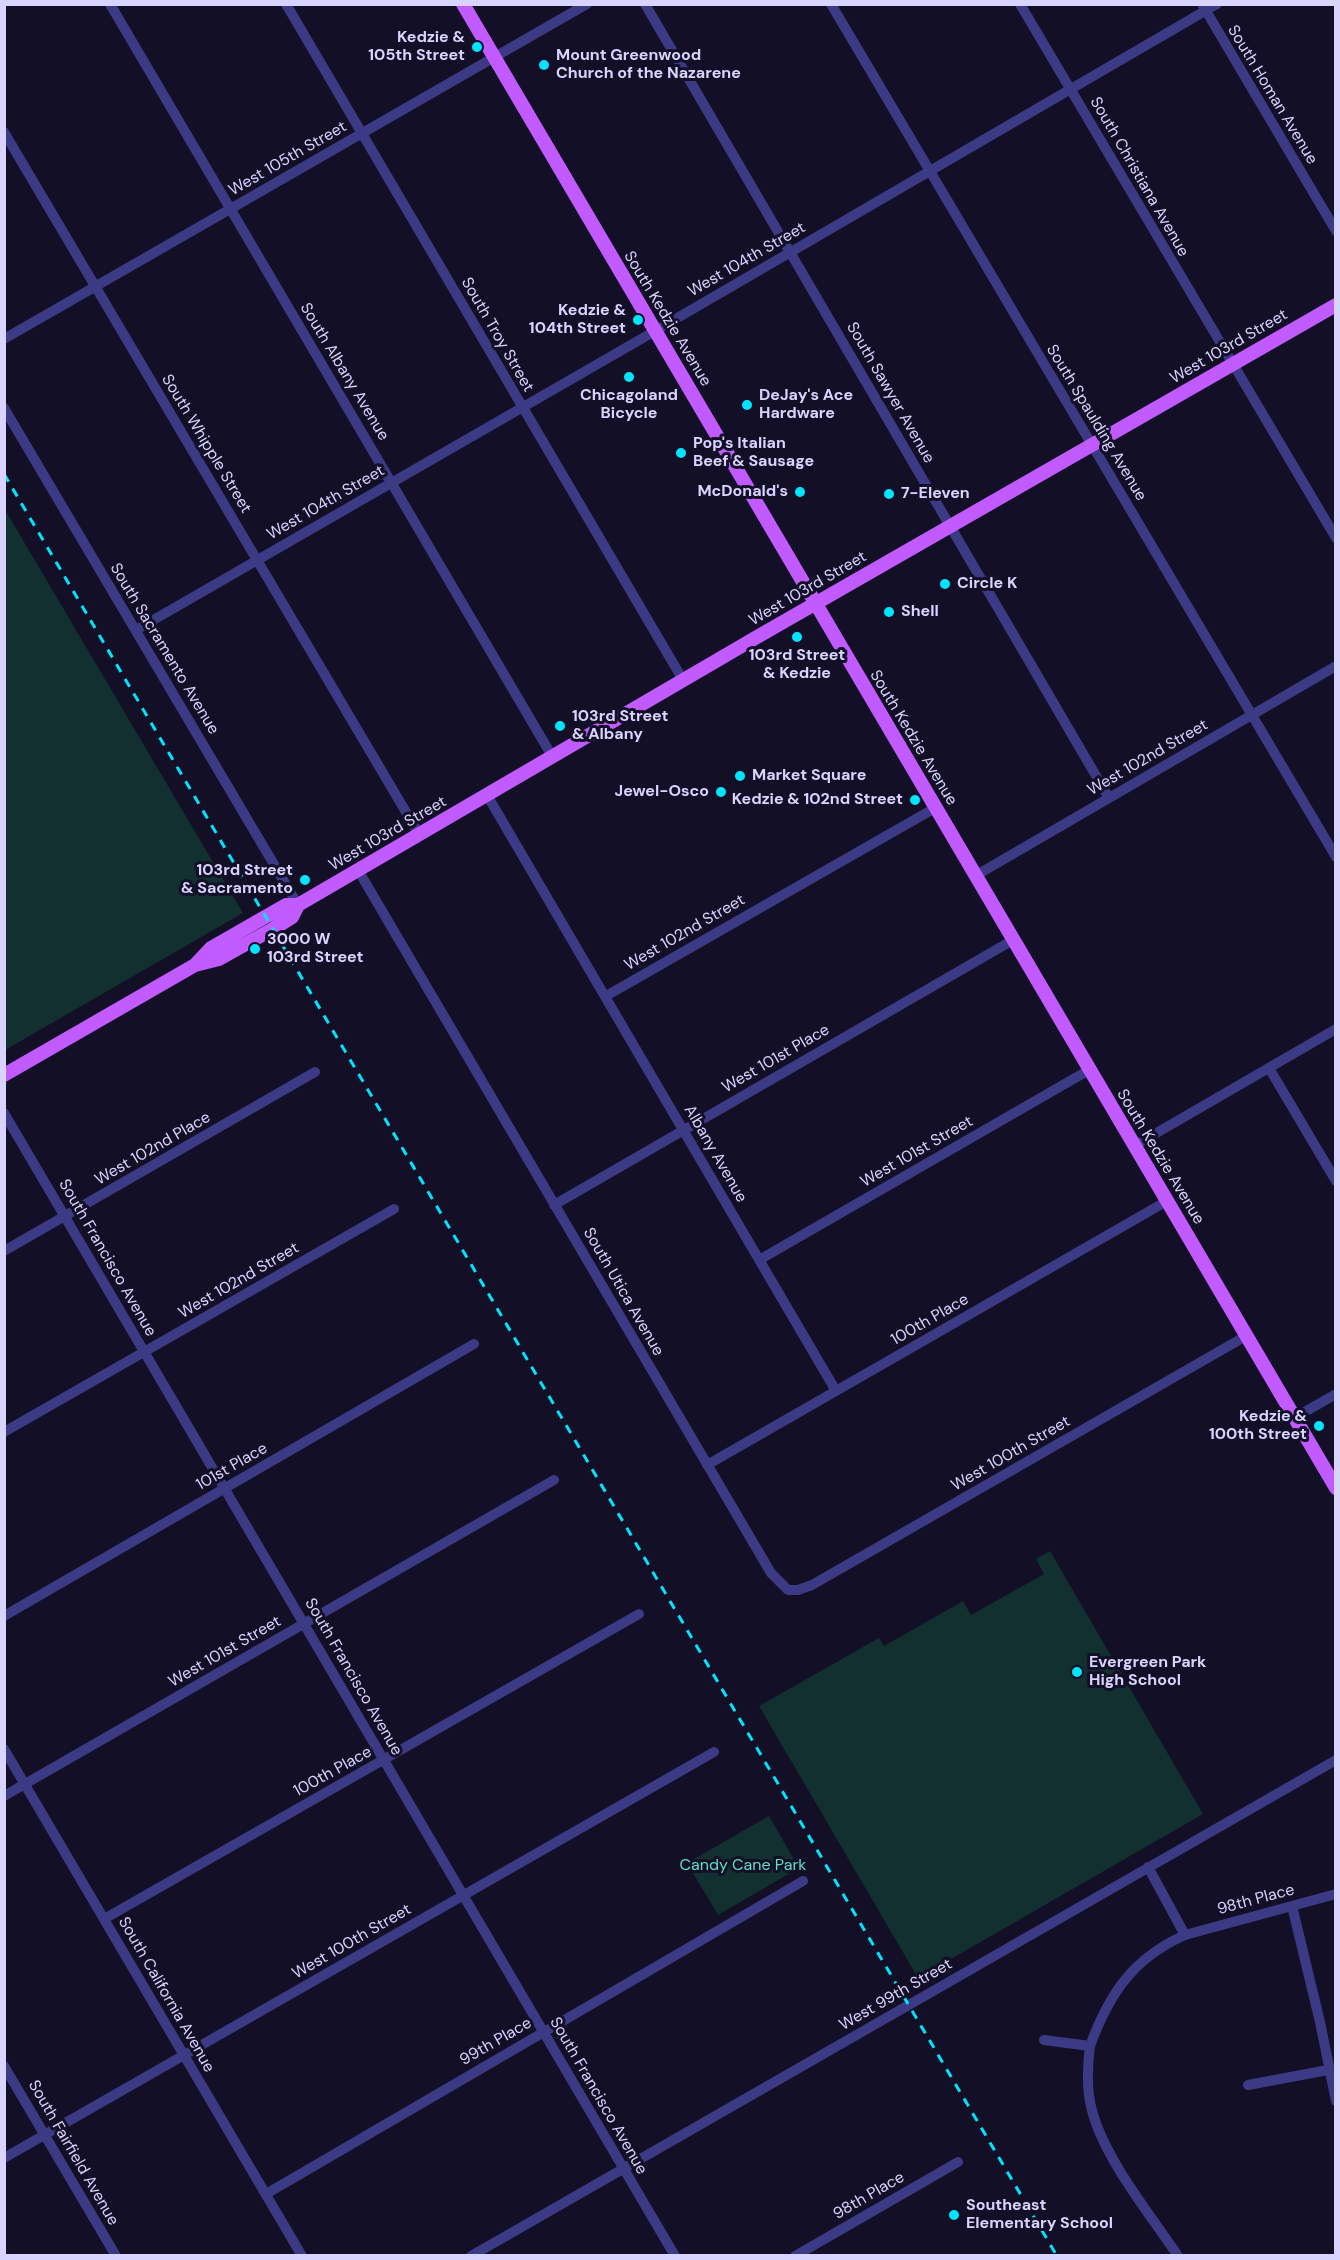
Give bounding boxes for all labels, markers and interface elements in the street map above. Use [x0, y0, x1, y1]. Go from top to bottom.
street label: South Homan Avenue [1223, 22, 1321, 168]
place label: Kedzie & 105th Street [368, 28, 465, 66]
marker: Kedzie & 105th Street [470, 40, 484, 54]
place label: Mount Greenwood Church of the Nazarene [556, 46, 741, 84]
marker: Mount Greenwood Church of the Nazarene [537, 58, 551, 72]
street label: South Christiana Avenue [1085, 94, 1193, 260]
street label: West 105th Street [226, 118, 350, 200]
street label: West 104th Street [685, 219, 809, 301]
street label: South Kedzie Avenue [619, 248, 715, 390]
street label: South Troy Street [457, 274, 537, 396]
street label: South Albany Avenue [295, 300, 393, 444]
place label: Kedzie & 104th Street [529, 301, 626, 339]
street label: West 103rd Street [1167, 306, 1291, 388]
marker: Kedzie & 104th Street [631, 313, 645, 327]
street label: South Sawyer Avenue [842, 319, 938, 467]
street label: South Spaulding Avenue [1042, 341, 1150, 505]
marker: Chicagoland Bicycle [622, 370, 636, 384]
street label: South Whipple Street [157, 371, 255, 517]
place label: Chicagoland Bicycle [580, 386, 678, 424]
place label: DeJay's Ace Hardware [759, 386, 853, 424]
marker: DeJay's Ace Hardware [740, 398, 754, 412]
place label: Pop's Italian Beef & Sausage [693, 434, 814, 472]
marker: Pop's Italian Beef & Sausage [674, 446, 688, 460]
street label: West 104th Street [264, 462, 388, 544]
place label: McDonald's [697, 482, 788, 502]
place label: 7-Eleven [901, 484, 970, 504]
marker: McDonald's [793, 485, 807, 499]
marker: 7-Eleven [882, 487, 896, 501]
street label: West 103rd Street [746, 548, 870, 630]
street label: South Sacramento Avenue [105, 560, 223, 738]
place label: Circle K [957, 574, 1017, 594]
marker: Circle K [938, 577, 952, 591]
place label: Shell [901, 602, 939, 622]
marker: Shell [882, 605, 896, 619]
marker: 103rd Street & Kedzie [790, 630, 804, 644]
place label: 103rd Street & Kedzie [749, 646, 845, 684]
street label: South Kedzie Avenue [865, 667, 961, 809]
place label: 103rd Street & Albany [572, 707, 668, 745]
street label: West 102nd Street [1084, 716, 1212, 800]
marker: 103rd Street & Albany [553, 719, 567, 733]
place label: Market Square [752, 766, 866, 786]
marker: Market Square [733, 769, 747, 783]
place label: Jewel-Osco [615, 782, 709, 802]
marker: Jewel-Osco [714, 785, 728, 799]
place label: Kedzie & 102nd Street [732, 790, 903, 810]
street label: West 103rd Street [326, 793, 450, 875]
marker: Kedzie & 102nd Street [908, 793, 922, 807]
place label: 103rd Street & Sacramento [181, 861, 293, 899]
marker: 103rd Street & Sacramento [298, 873, 312, 887]
street label: West 102nd Street [621, 891, 749, 975]
place label: 3000 W 103rd Street [267, 930, 363, 968]
marker: 3000 W 103rd Street [248, 942, 262, 956]
street label: West 101st Place [719, 1020, 833, 1098]
street label: South Kedzie Avenue [1112, 1086, 1208, 1228]
street label: Albany Avenue [679, 1102, 751, 1206]
street label: West 102nd Place [92, 1108, 214, 1190]
street label: West 101st Street [857, 1112, 977, 1192]
street label: South Francisco Avenue [54, 1176, 160, 1340]
street label: South Utica Avenue [579, 1225, 667, 1359]
street label: West 102nd Street [175, 1239, 303, 1323]
street label: 100th Place [888, 1290, 972, 1350]
place label: Kedzie & 100th Street [1209, 1407, 1307, 1445]
street label: West 100th Street [948, 1412, 1074, 1496]
marker: Kedzie & 100th Street [1312, 1419, 1326, 1433]
street label: 101st Place [193, 1439, 271, 1495]
street label: South Francisco Avenue [300, 1595, 406, 1759]
street label: West 101st Street [165, 1612, 285, 1692]
place label: Evergreen Park High School [1089, 1653, 1206, 1691]
marker: Evergreen Park High School [1070, 1665, 1084, 1679]
street label: 100th Place [291, 1743, 375, 1801]
park label: Candy Cane Park [680, 1856, 806, 1876]
street label: 98th Place [1215, 1881, 1297, 1919]
street label: West 100th Street [289, 1900, 415, 1984]
street label: South California Avenue [114, 1914, 218, 2076]
street label: West 99th Street [836, 1955, 956, 2035]
street label: 99th Place [457, 2014, 535, 2070]
street label: South Francisco Avenue [545, 2014, 651, 2178]
street label: South Fairfield Avenue [24, 2077, 122, 2229]
street label: 98th Place [830, 2168, 908, 2224]
place label: Southeast Elementary School [966, 2196, 1113, 2234]
marker: Southeast Elementary School [947, 2208, 961, 2222]

